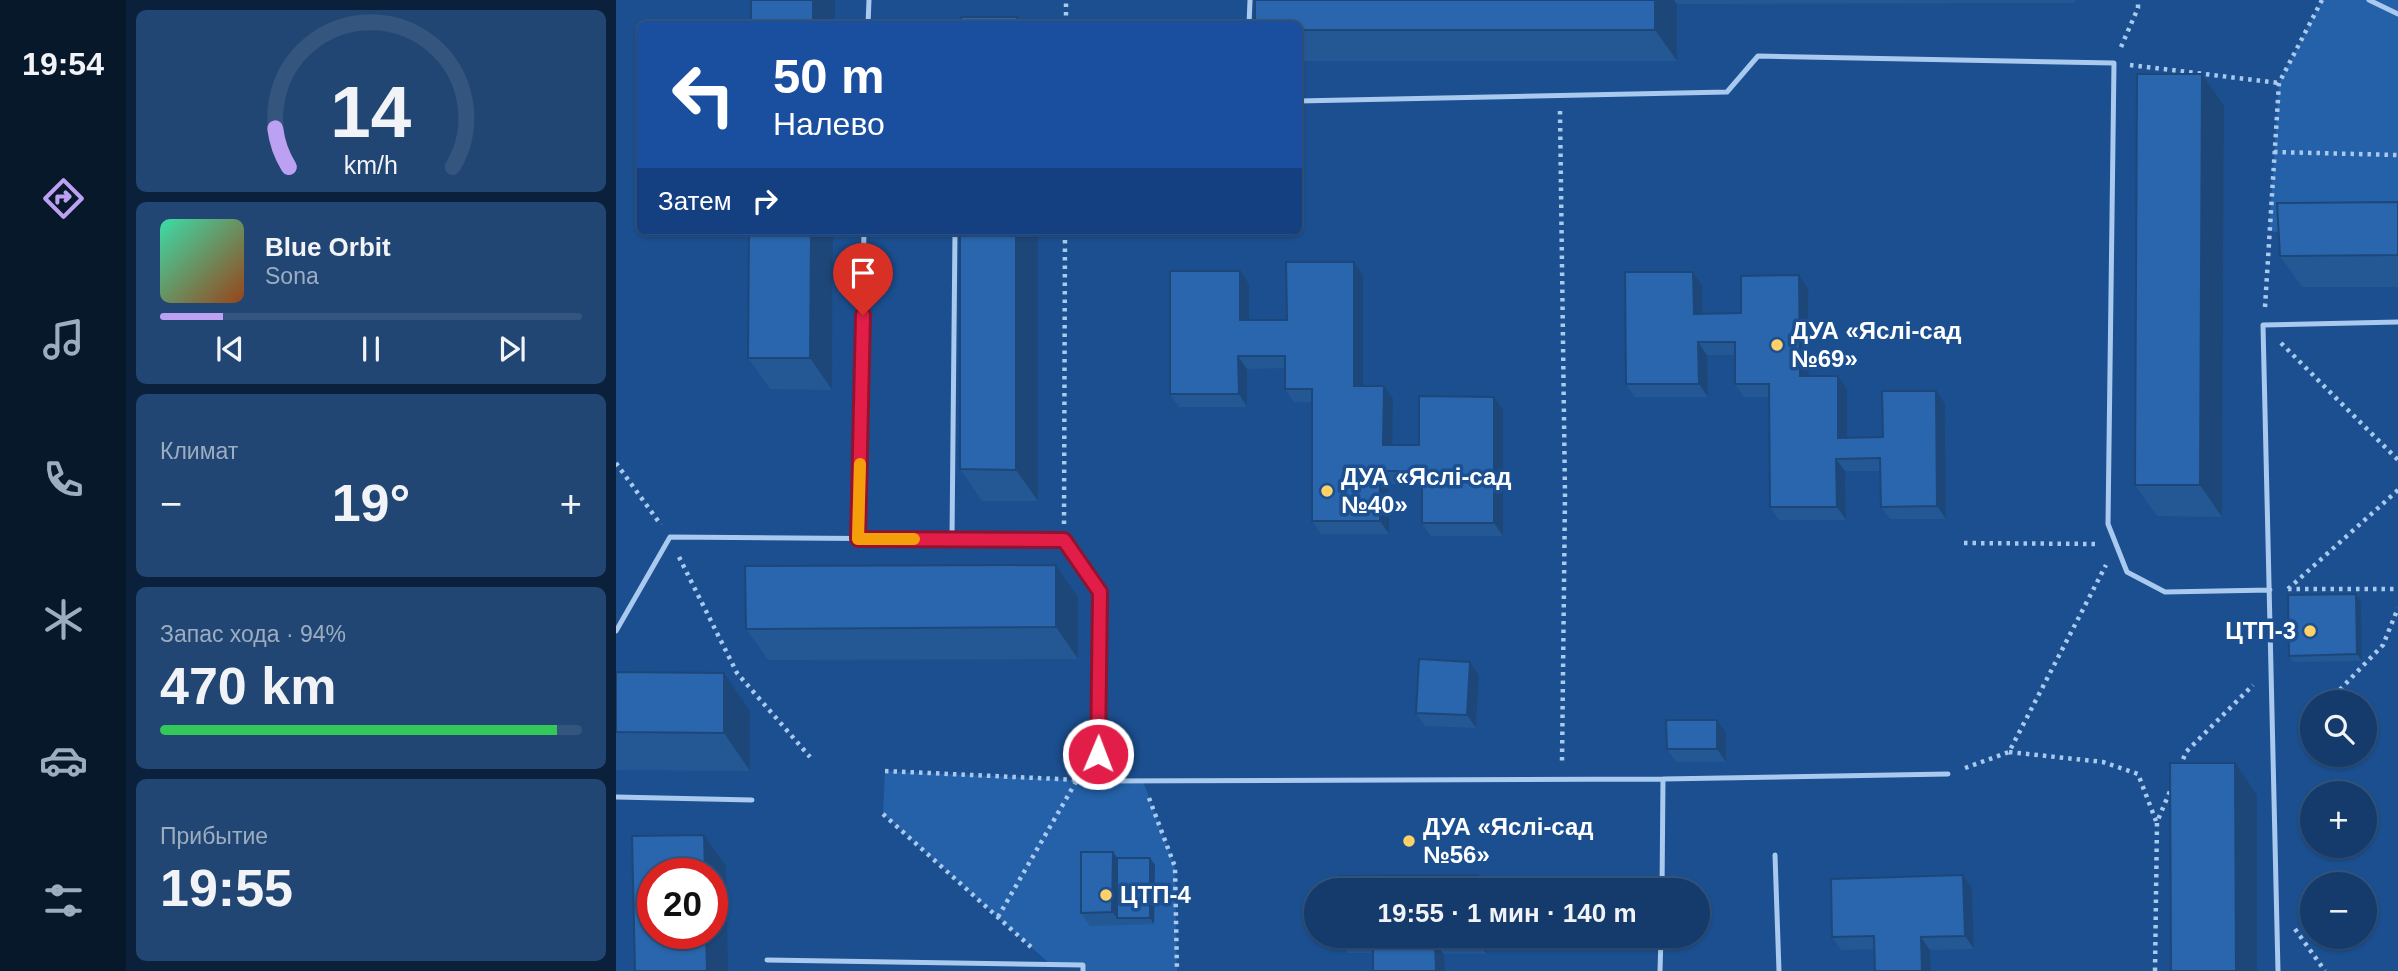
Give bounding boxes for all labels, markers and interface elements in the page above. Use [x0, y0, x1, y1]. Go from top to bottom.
text: 19:54 [22, 46, 104, 82]
icon: left [658, 49, 749, 140]
text: 50 m [773, 49, 885, 103]
text: 14 [331, 71, 412, 152]
text: Налево [773, 106, 885, 142]
text: km/h [344, 151, 398, 179]
icon: directions [39, 174, 88, 223]
icon: right [746, 182, 784, 220]
text: Затем [658, 186, 732, 216]
text: Blue Orbit [265, 232, 391, 262]
pin [833, 243, 893, 315]
icon: arrive [844, 254, 882, 292]
text: Sona [265, 263, 319, 289]
icon: music [39, 315, 88, 364]
place label: ДУА «Яслі-сад №69» [1791, 317, 1962, 372]
icon: previous [211, 330, 249, 368]
icon: pause [352, 330, 390, 368]
icon: next [493, 330, 531, 368]
marker: ДУА «Яслі-сад №69» [1769, 337, 1785, 353]
text: Климат [160, 438, 238, 464]
icon: phone [39, 455, 88, 504]
place label: ДУА «Яслі-сад №40» [1341, 463, 1512, 518]
text: 19° [332, 474, 410, 532]
text: − [160, 483, 182, 525]
text: + [560, 483, 582, 525]
marker: ДУА «Яслі-сад №40» [1319, 483, 1335, 499]
icon: climate [39, 595, 88, 644]
place label: ЦТП-3 [2225, 617, 2296, 644]
text: Запас хода · 94% [160, 621, 346, 647]
marker: ЦТП-3 [2302, 623, 2318, 639]
text: 470 km [160, 657, 336, 715]
map controls [2300, 690, 2377, 949]
button: search [2300, 690, 2377, 767]
position arrow [1061, 717, 1135, 791]
icon: car [39, 736, 88, 785]
button: + [2300, 781, 2377, 858]
place label: ДУА «Яслі-сад №56» [1423, 813, 1594, 868]
text: Прибытие [160, 823, 268, 849]
marker: ДУА «Яслі-сад №56» [1401, 833, 1417, 849]
speed limit sign: 20 [637, 858, 728, 949]
text: 19:55 [160, 859, 293, 917]
button: − [2300, 872, 2377, 949]
icon: filters [39, 876, 88, 925]
place label: ЦТП-4 [1120, 881, 1191, 908]
marker: ЦТП-4 [1098, 887, 1114, 903]
text: 19:55 · 1 мин · 140 m [1377, 898, 1637, 928]

